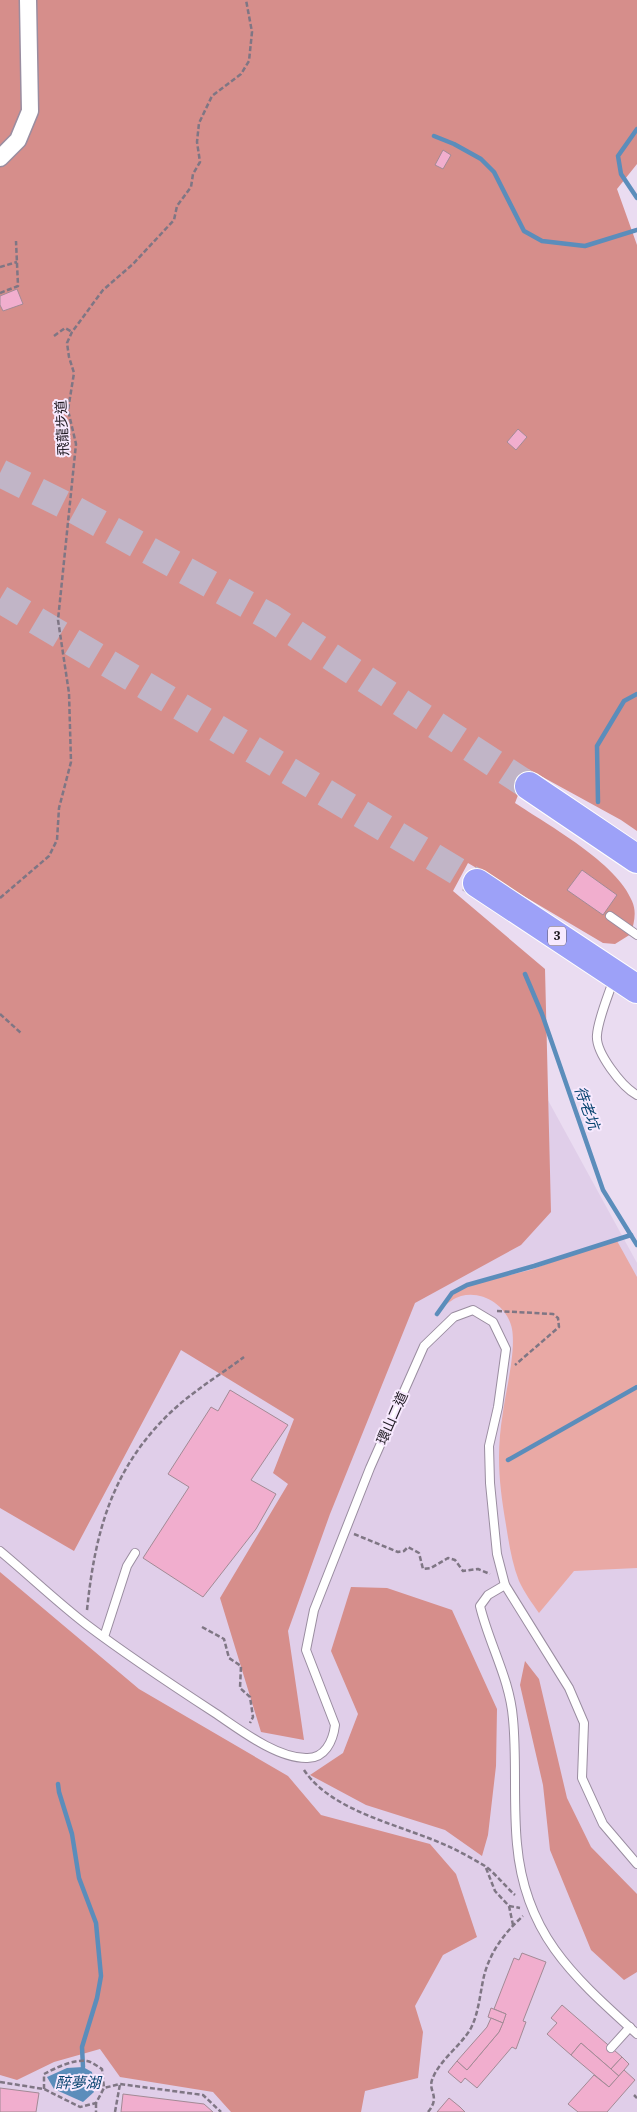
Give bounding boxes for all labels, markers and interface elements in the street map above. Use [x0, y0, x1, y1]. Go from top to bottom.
street label: 飛龍步道 [52, 400, 72, 456]
road number: 3 [548, 926, 566, 946]
water label: 待老坑 [571, 1083, 605, 1134]
street label: 環山二道 [372, 1389, 412, 1447]
water label: 醉夢湖 [55, 2073, 102, 2092]

